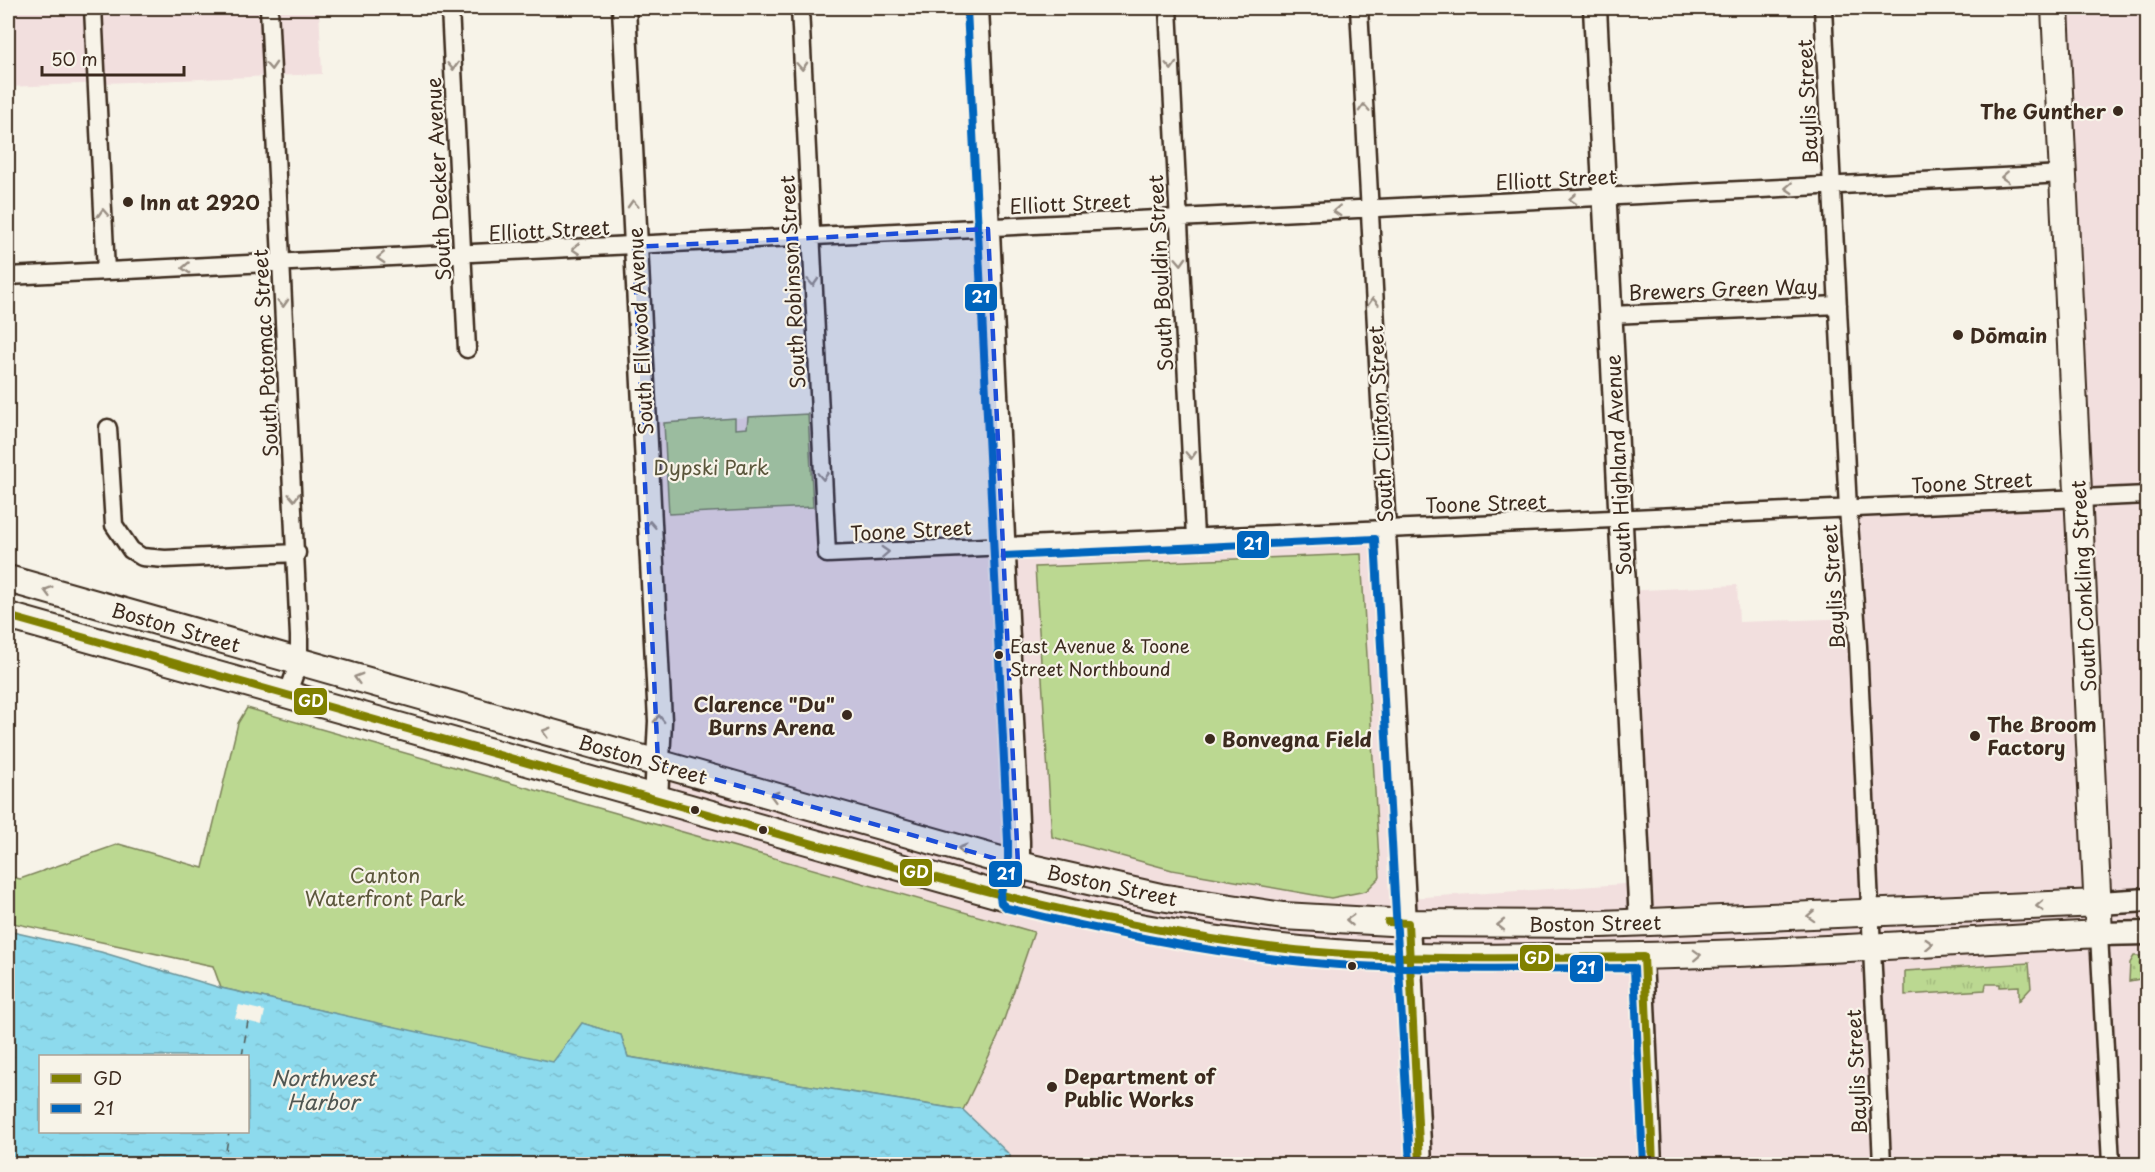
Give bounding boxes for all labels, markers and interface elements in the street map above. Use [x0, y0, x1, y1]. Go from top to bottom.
scale bar [42, 39, 184, 77]
street label: Baylis Street [1789, 39, 1825, 165]
text: 50 m [51, 45, 98, 72]
one-way arrow [265, 61, 278, 70]
one-way arrow [446, 61, 459, 70]
one-way arrow [796, 61, 809, 70]
one-way arrow [1165, 61, 1178, 70]
street label: South Decker Avenue [418, 76, 458, 281]
place label: The Gunther [1980, 96, 2107, 126]
one-way arrow [1357, 103, 1370, 112]
marker: The Gunther [2111, 104, 2125, 118]
street label: Elliott Street [1495, 161, 1617, 197]
one-way arrow [2000, 170, 2009, 183]
street label: South Robinson Street [771, 174, 813, 390]
street label: South Bouldin Street [1140, 174, 1180, 372]
one-way arrow [1785, 181, 1794, 194]
street label: Elliott Street [1009, 185, 1131, 221]
place label: Inn at 2920 [140, 187, 260, 217]
one-way arrow [1569, 192, 1578, 205]
marker: Inn at 2920 [121, 195, 135, 209]
one-way arrow [626, 200, 639, 209]
one-way arrow [1332, 204, 1341, 217]
one-way arrow [97, 208, 110, 217]
street label: Elliott Street [488, 212, 610, 248]
street label: South Ellwood Avenue [620, 226, 660, 436]
one-way arrow [571, 243, 580, 256]
street label: South Potomac Street [245, 248, 285, 458]
one-way arrow [377, 252, 386, 265]
one-way arrow [1174, 256, 1187, 265]
one-way arrow [182, 261, 191, 274]
street label: Brewers Green Way [1628, 271, 1818, 307]
one-way arrow [807, 277, 820, 286]
line badge: 21 [964, 283, 998, 312]
text: 21 [972, 284, 991, 308]
one-way arrow [277, 298, 290, 307]
one-way arrow [1367, 298, 1380, 307]
place label: Dōmain [1970, 320, 2047, 350]
street label: South Clinton Street [1360, 325, 1400, 523]
marker: Dōmain [1951, 328, 1965, 342]
street label: South Highland Avenue [1597, 354, 1639, 576]
one-way arrow [1184, 451, 1197, 460]
park label: Dypski Park [653, 452, 769, 482]
street label: Toone Street [1911, 464, 2033, 500]
one-way arrow [816, 472, 829, 481]
street label: South Conkling Street [2062, 479, 2104, 693]
street label: Toone Street [1425, 486, 1547, 520]
one-way arrow [287, 493, 300, 502]
street label: Toone Street [850, 512, 972, 548]
one-way arrow [644, 520, 657, 529]
street label: Baylis Street [1814, 523, 1852, 651]
line badge: 21 [1236, 530, 1270, 559]
text: 21 [1244, 531, 1263, 555]
one-way arrow [881, 545, 890, 558]
one-way arrow [43, 585, 53, 598]
street label: Boston Street [108, 594, 244, 660]
place label: East Avenue & Toone Street Northbound [1010, 632, 1190, 682]
marker: East Avenue & Toone Street Northbound [993, 649, 1005, 661]
one-way arrow [353, 673, 363, 686]
line badge: GD [293, 687, 328, 716]
text: GD [298, 688, 324, 712]
place label: Clarence "Du" Burns Arena [693, 689, 835, 742]
marker: Clarence "Du" Burns Arena [840, 708, 854, 722]
place label: The Broom Factory [1987, 709, 2097, 762]
one-way arrow [653, 715, 666, 724]
place label: Bonvegna Field [1222, 724, 1372, 754]
one-way arrow [541, 726, 551, 739]
street label: Boston Street [575, 726, 711, 792]
marker: The Broom Factory [1968, 729, 1982, 743]
marker: Bonvegna Field [1203, 732, 1217, 746]
one-way arrow [769, 791, 780, 803]
unlabelled marker [689, 804, 701, 816]
unlabelled marker [757, 824, 769, 836]
one-way arrow [957, 844, 967, 856]
street label: Boston Street [1044, 857, 1180, 913]
line badge: GD [899, 858, 933, 887]
text: GD [903, 859, 929, 883]
park label: Canton Waterfront Park [305, 860, 465, 913]
line badge: 21 [988, 860, 1023, 888]
text: 21 [997, 861, 1016, 885]
one-way arrow [2036, 899, 2045, 912]
street label: Boston Street [1528, 907, 1662, 939]
one-way arrow [1806, 910, 1815, 923]
one-way arrow [1345, 914, 1354, 927]
one-way arrow [1497, 919, 1506, 931]
one-way arrow [1924, 937, 1933, 950]
line badge: GD [1519, 944, 1554, 972]
text: GD [1524, 945, 1550, 969]
one-way arrow [1693, 948, 1702, 961]
line badge: 21 [1569, 954, 1604, 983]
text: 21 [1577, 955, 1596, 979]
unlabelled marker [1346, 960, 1358, 972]
street label: Baylis Street [1838, 1009, 1874, 1135]
legend [39, 1055, 249, 1133]
water label: Northwest Harbor [271, 1061, 378, 1117]
place label: Department of Public Works [1064, 1061, 1217, 1114]
text: GD [93, 1064, 122, 1091]
marker: Department of Public Works [1045, 1080, 1059, 1094]
text: 21 [93, 1094, 114, 1121]

